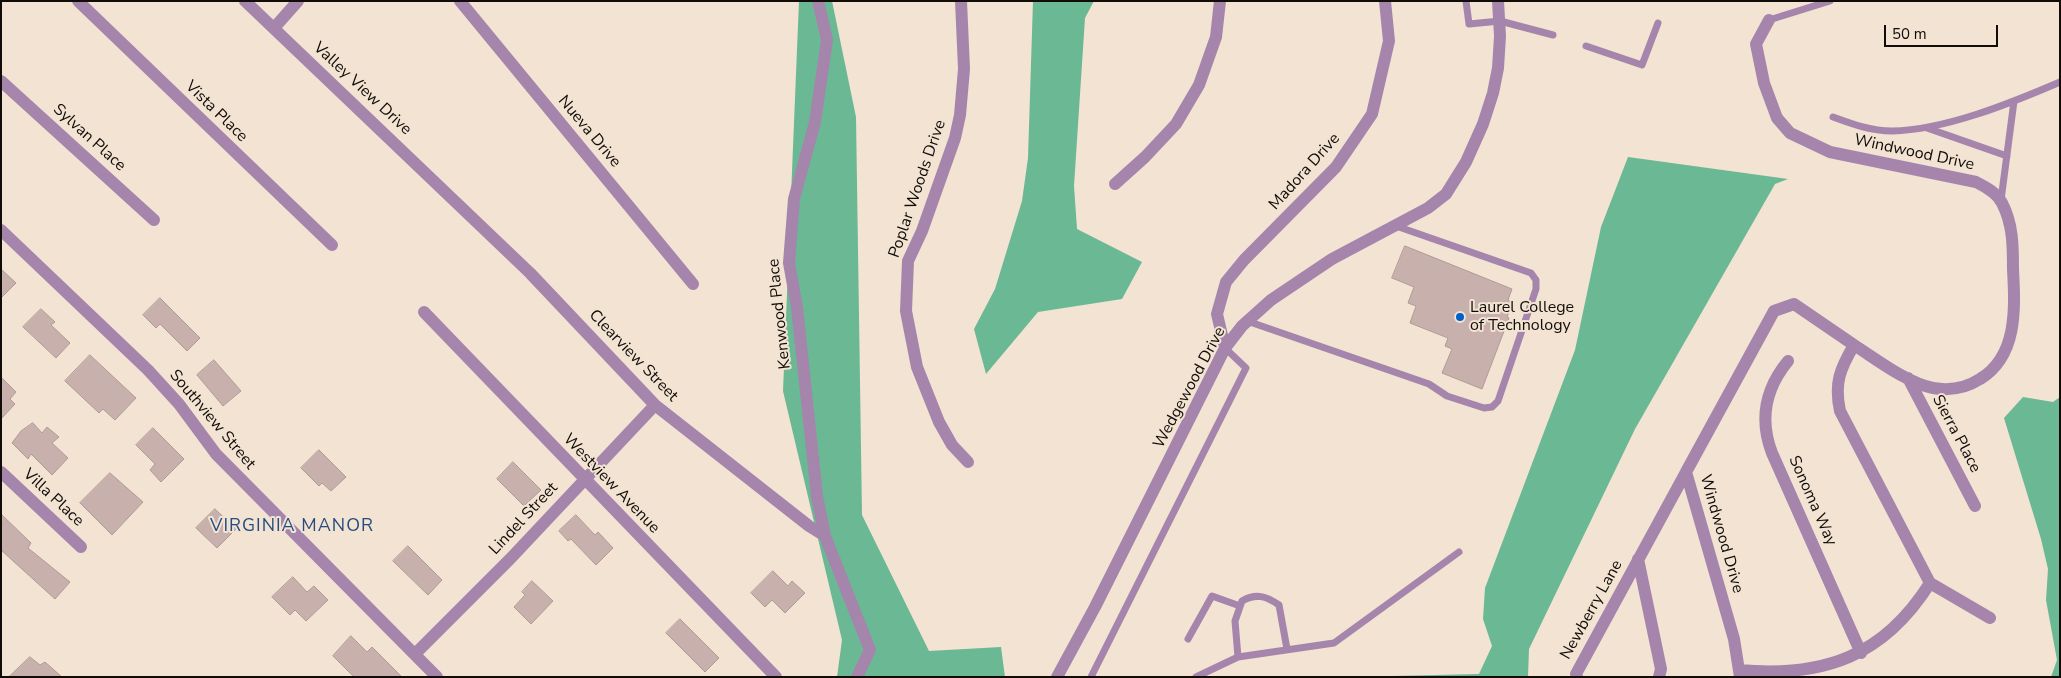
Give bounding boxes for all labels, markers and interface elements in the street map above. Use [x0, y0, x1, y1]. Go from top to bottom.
scale bar [1886, 15, 2000, 47]
text: 50 m [1892, 24, 1927, 44]
street label: Valley View Drive [309, 39, 415, 139]
street label: Vista Place [181, 77, 251, 147]
street label: Nueva Drive [553, 92, 625, 172]
street label: Sylvan Place [49, 100, 129, 176]
street label: Poplar Woods Drive [885, 118, 951, 260]
street label: Madora Drive [1266, 130, 1344, 214]
street label: Windwood Drive [1852, 131, 1976, 175]
street label: Kenwood Place [765, 258, 795, 370]
place label: Laurel College of Technology [1470, 298, 1574, 336]
street label: Clearview Street [584, 306, 682, 406]
marker: Laurel College of Technology [1454, 311, 1466, 323]
street label: Wedgewood Drive [1150, 324, 1230, 452]
street label: Southview Street [165, 366, 259, 474]
street label: Sierra Place [1928, 392, 1984, 476]
street label: Westview Avenue [559, 430, 663, 538]
street label: Sonoma Way [1784, 453, 1840, 549]
street label: Villa Place [19, 465, 87, 531]
street label: Windwood Drive [1695, 473, 1747, 595]
street label: Lindel Street [486, 479, 562, 559]
district label: VIRGINIA MANOR [208, 516, 376, 538]
street label: Newberry Lane [1557, 557, 1627, 663]

